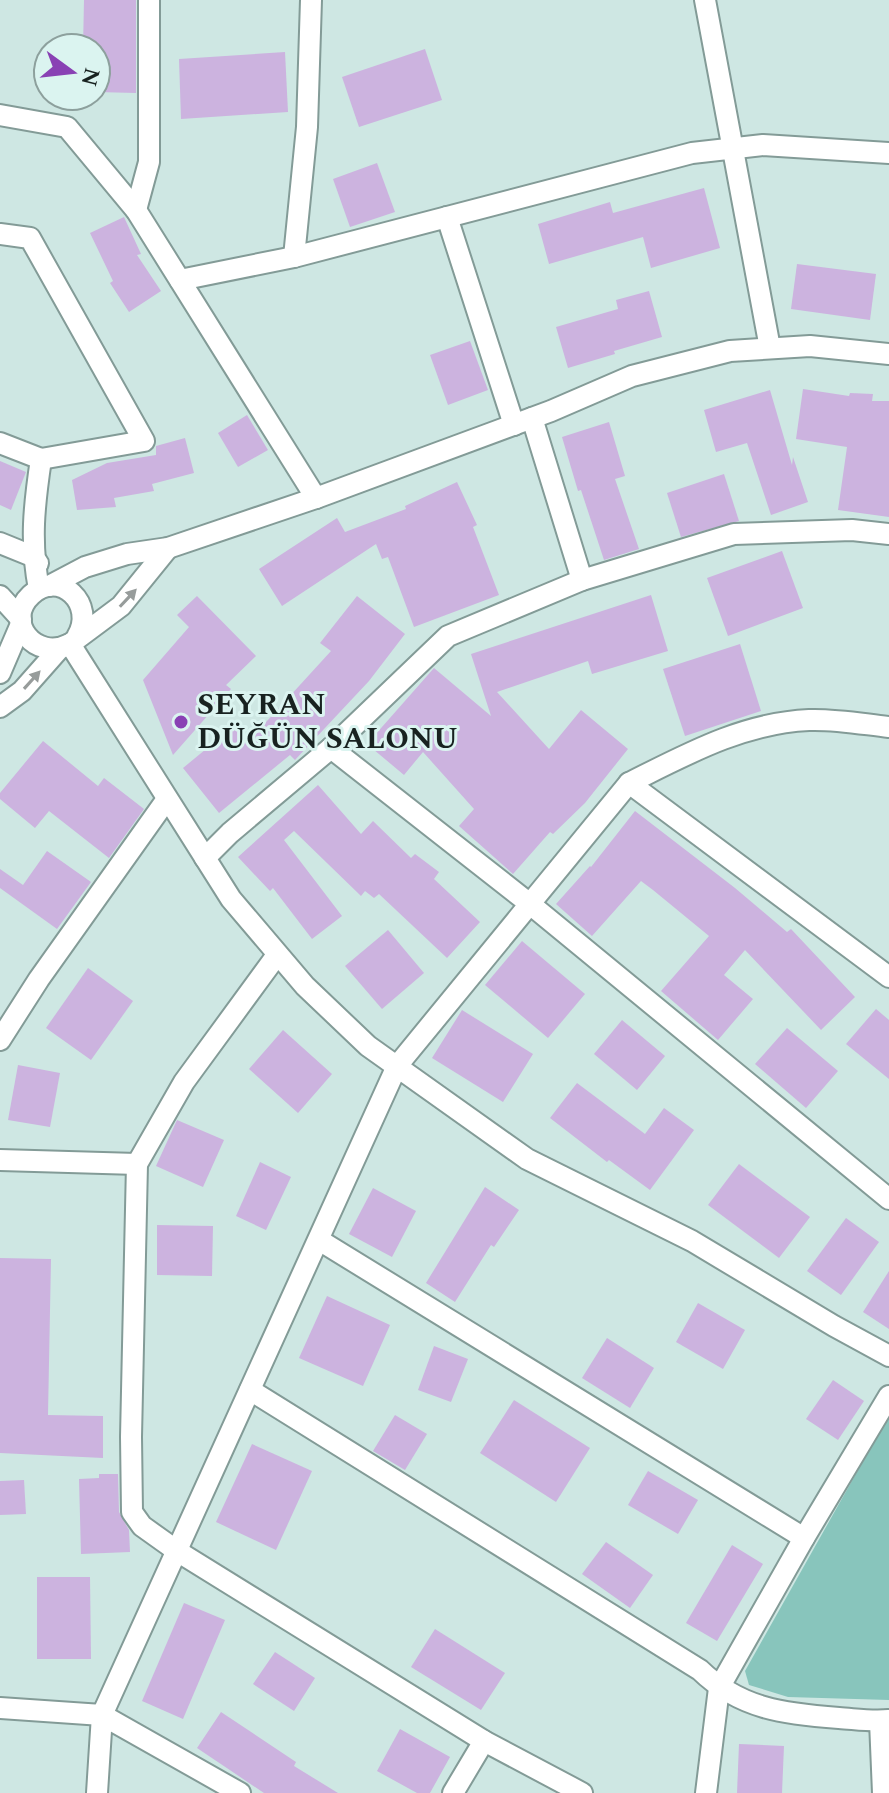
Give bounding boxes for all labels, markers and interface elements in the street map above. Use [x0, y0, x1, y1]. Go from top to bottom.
north arrow [32, 32, 112, 112]
text: N [72, 64, 108, 90]
one-way arrow [118, 589, 136, 608]
one-way arrow [22, 670, 40, 689]
place label: SEYRAN DÜĞÜN SALONU [197, 682, 458, 762]
marker: SEYRAN DÜĞÜN SALONU [172, 713, 190, 731]

